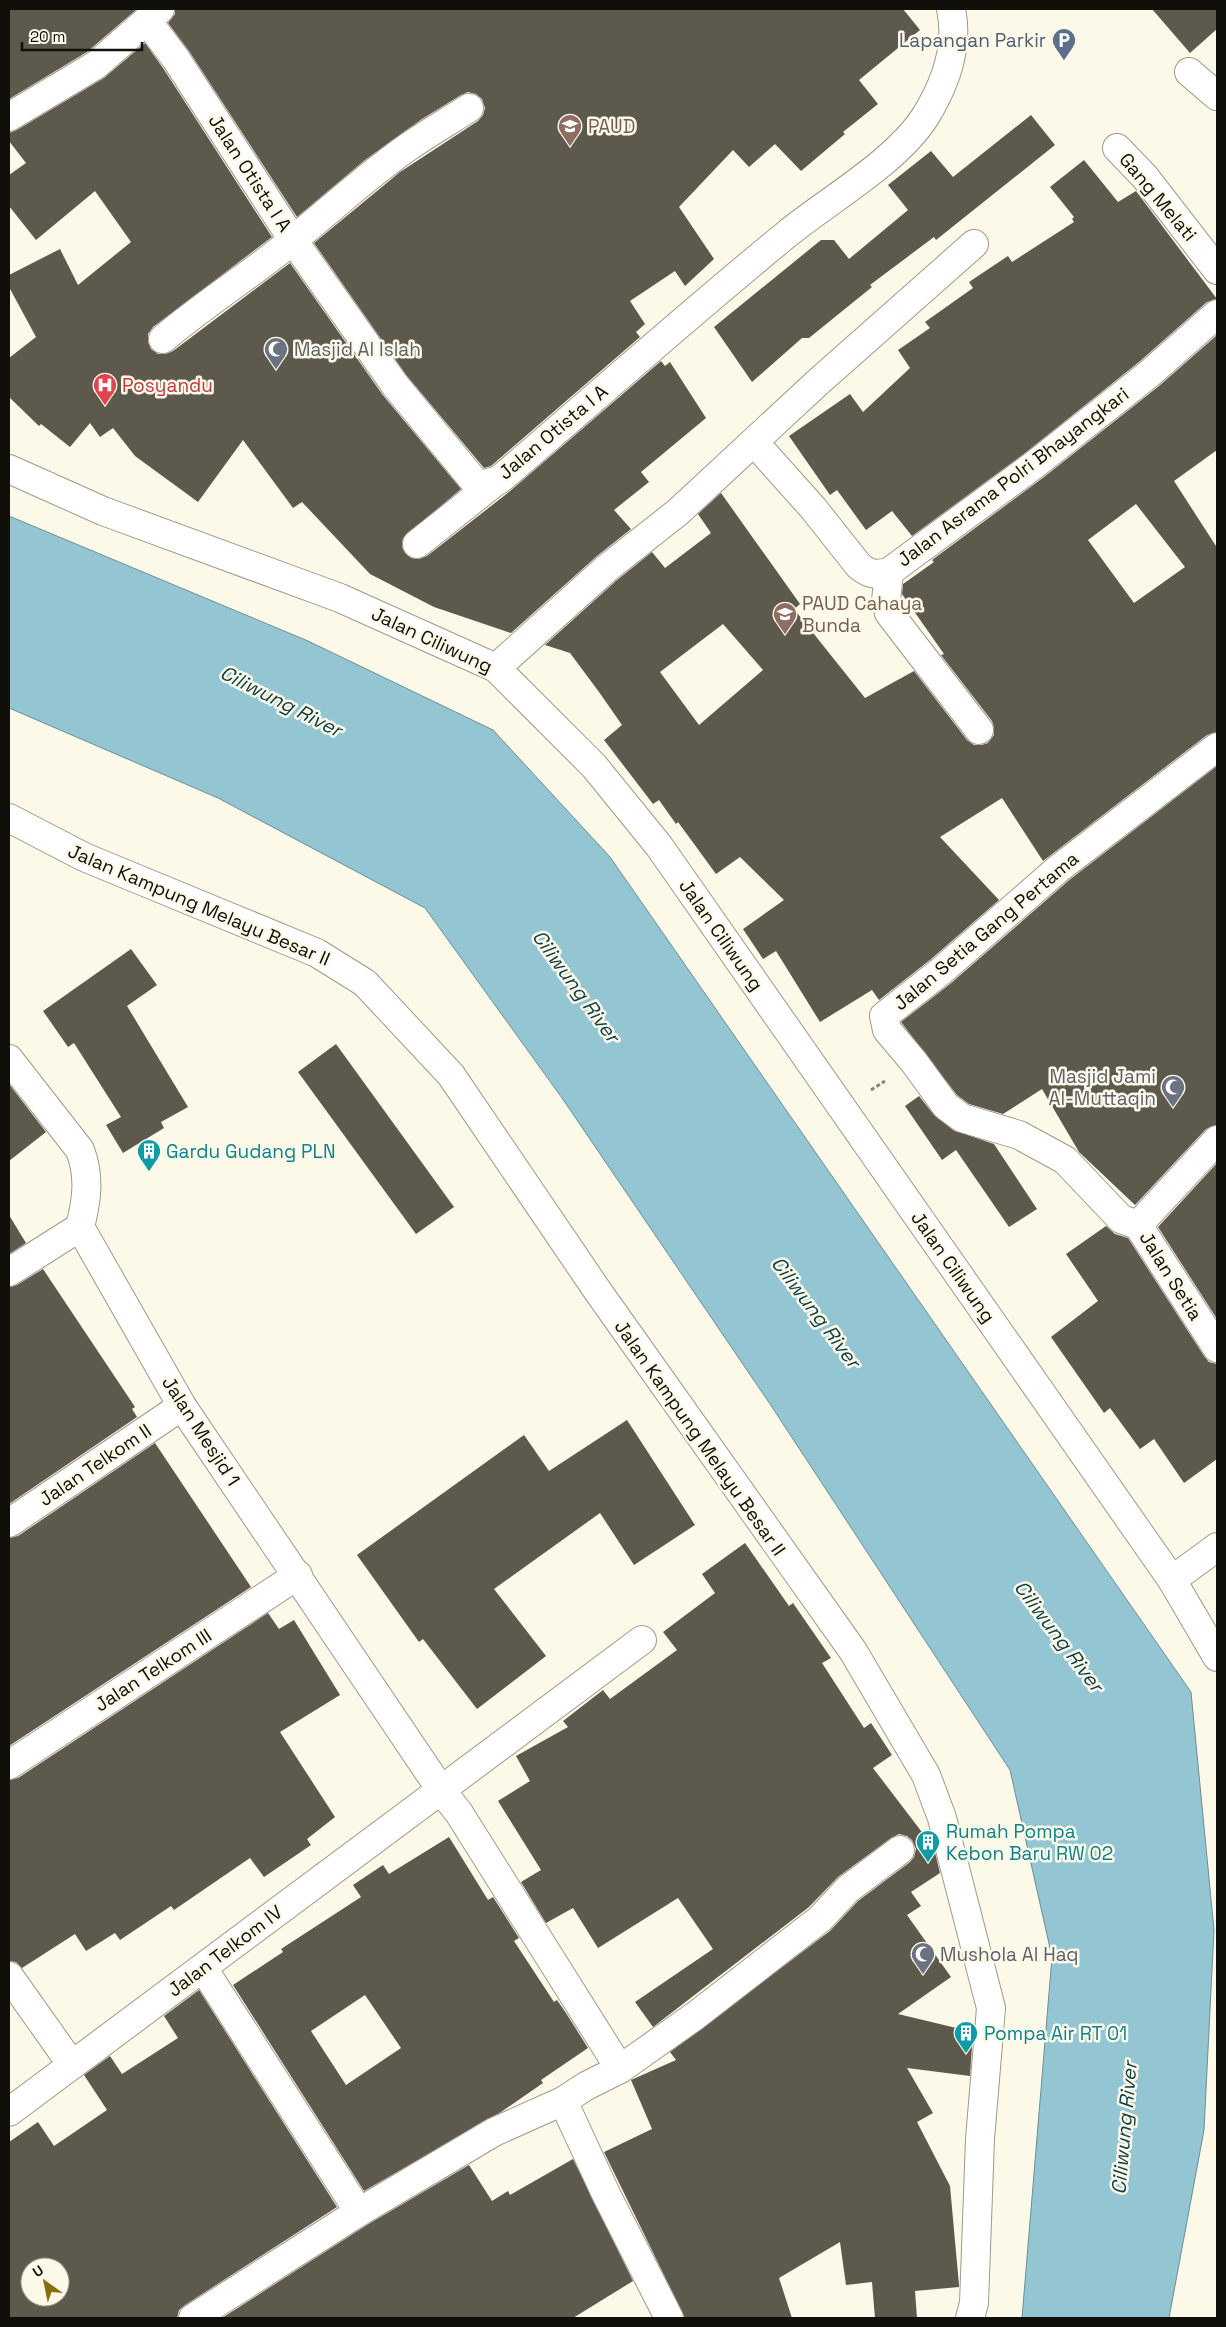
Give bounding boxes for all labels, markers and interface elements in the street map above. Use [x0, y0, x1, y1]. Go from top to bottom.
scale bar [22, 20, 142, 52]
text: 20 m [30, 27, 65, 46]
parking icon: Lapangan Parkir [1051, 27, 1077, 61]
place label: Lapangan Parkir [899, 28, 1046, 53]
street label: Jalan Otista I A [203, 109, 297, 237]
school or university icon: PAUD [557, 113, 583, 147]
place label: PAUD [588, 114, 635, 139]
street label: Gang Melati [1114, 148, 1202, 246]
mosque icon: Masjid Al Islah [263, 336, 289, 370]
place label: Masjid Al Islah [294, 337, 421, 362]
hospital icon: Posyandu [92, 372, 118, 406]
place label: Posyandu [122, 373, 213, 398]
street label: Jalan Otista I A [493, 379, 613, 485]
street label: Jalan Asrama Polri Bhayangkari [892, 382, 1134, 572]
place label: PAUD Cahaya Bunda [802, 591, 922, 638]
street label: Jalan Ciliwung [367, 601, 497, 679]
school or university icon: PAUD Cahaya Bunda [772, 601, 798, 635]
water label: Ciliwung River [216, 659, 348, 744]
street label: Jalan Kampung Melayu Besar II [64, 838, 334, 972]
street label: Jalan Setia Gang Pertama [888, 846, 1084, 1016]
street label: Jalan Ciliwung [673, 874, 769, 996]
water label: Ciliwung River [526, 924, 627, 1050]
place label: Masjid Jami Al-Muttaqin [1049, 1064, 1156, 1111]
mosque icon: Masjid Jami Al-Muttaqin [1160, 1074, 1186, 1108]
building icon: Gardu Gudang PLN [136, 1138, 162, 1172]
place label: Gardu Gudang PLN [166, 1139, 336, 1164]
street label: Jalan Ciliwung [905, 1206, 1001, 1328]
street label: Jalan Setia [1134, 1227, 1208, 1325]
water label: Ciliwung River [766, 1251, 868, 1375]
street label: Jalan Kampung Melayu Besar II [609, 1315, 791, 1561]
street label: Jalan Mesjid 1 [156, 1371, 246, 1491]
street label: Jalan Telkom II [34, 1418, 156, 1512]
water label: Ciliwung River [1009, 1575, 1111, 1699]
street label: Jalan Telkom III [90, 1623, 216, 1717]
place label: Rumah Pompa Kebon Baru RW 02 [946, 1819, 1113, 1866]
building icon: Rumah Pompa Kebon Baru RW 02 [915, 1829, 941, 1863]
street label: Jalan Telkom IV [163, 1899, 288, 2002]
mosque icon: Mushola Al Haq [910, 1941, 936, 1975]
place label: Mushola Al Haq [940, 1942, 1079, 1967]
building icon: Pompa Air RT 01 [953, 2020, 979, 2054]
place label: Pompa Air RT 01 [984, 2021, 1127, 2046]
water label: Ciliwung River [1105, 2058, 1143, 2196]
north arrow [20, 2257, 70, 2307]
text: U [29, 2261, 47, 2281]

